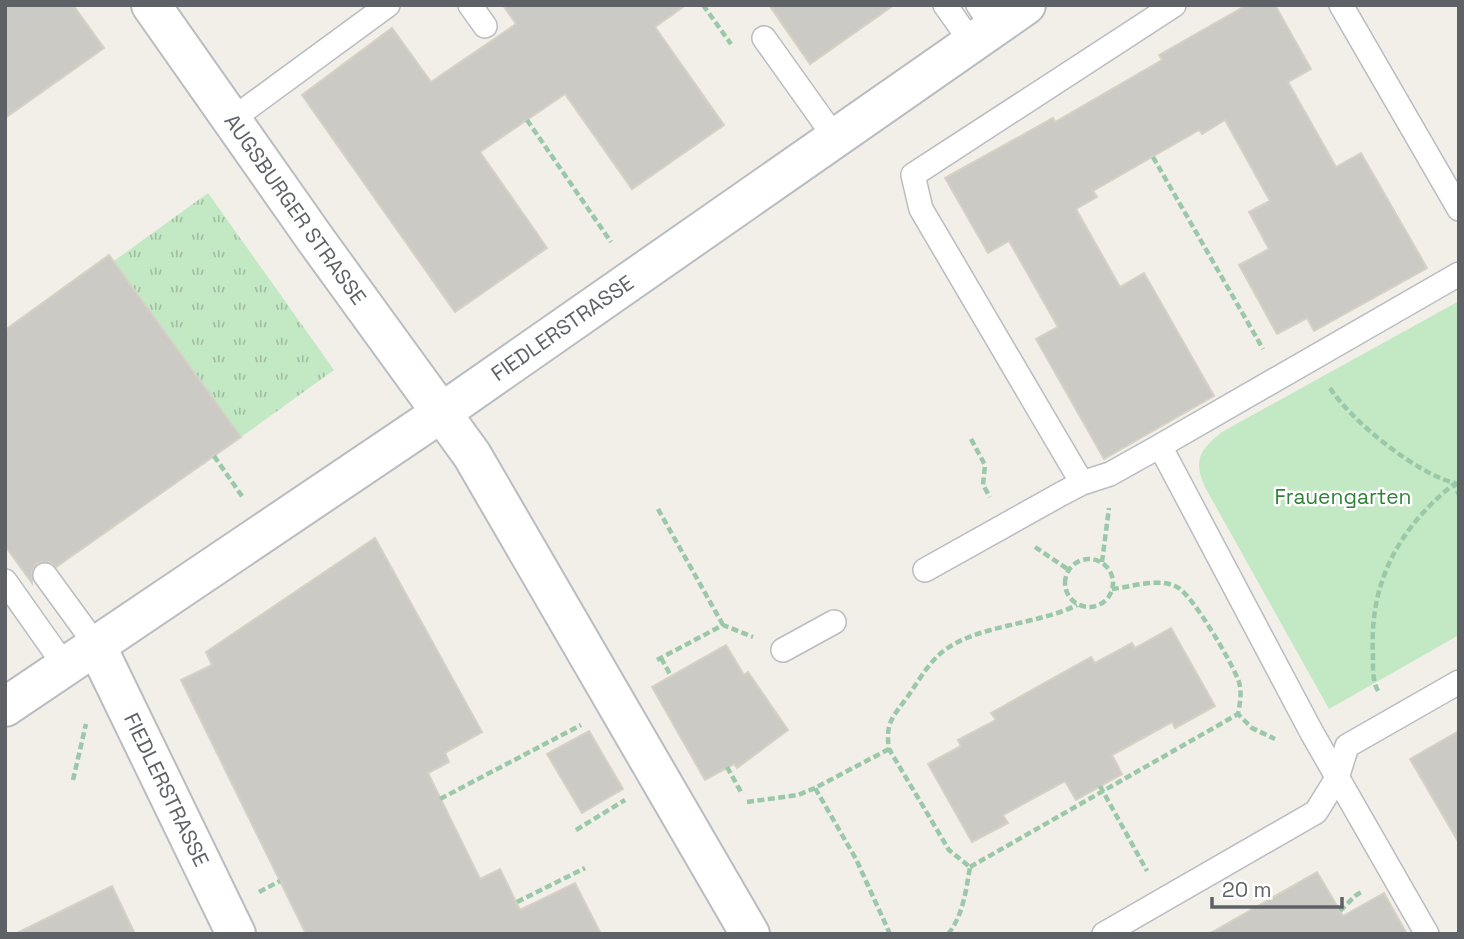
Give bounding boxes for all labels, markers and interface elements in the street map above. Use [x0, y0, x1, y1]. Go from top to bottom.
street label: AUGSBURGER STRASSE [219, 108, 372, 310]
street label: FIEDLERSTRASSE [486, 269, 639, 387]
park label: Frauengarten [1275, 483, 1411, 510]
street label: FIEDLERSTRASSE [118, 708, 215, 871]
scale bar [1212, 866, 1342, 910]
text: 20 m [1222, 876, 1272, 903]

